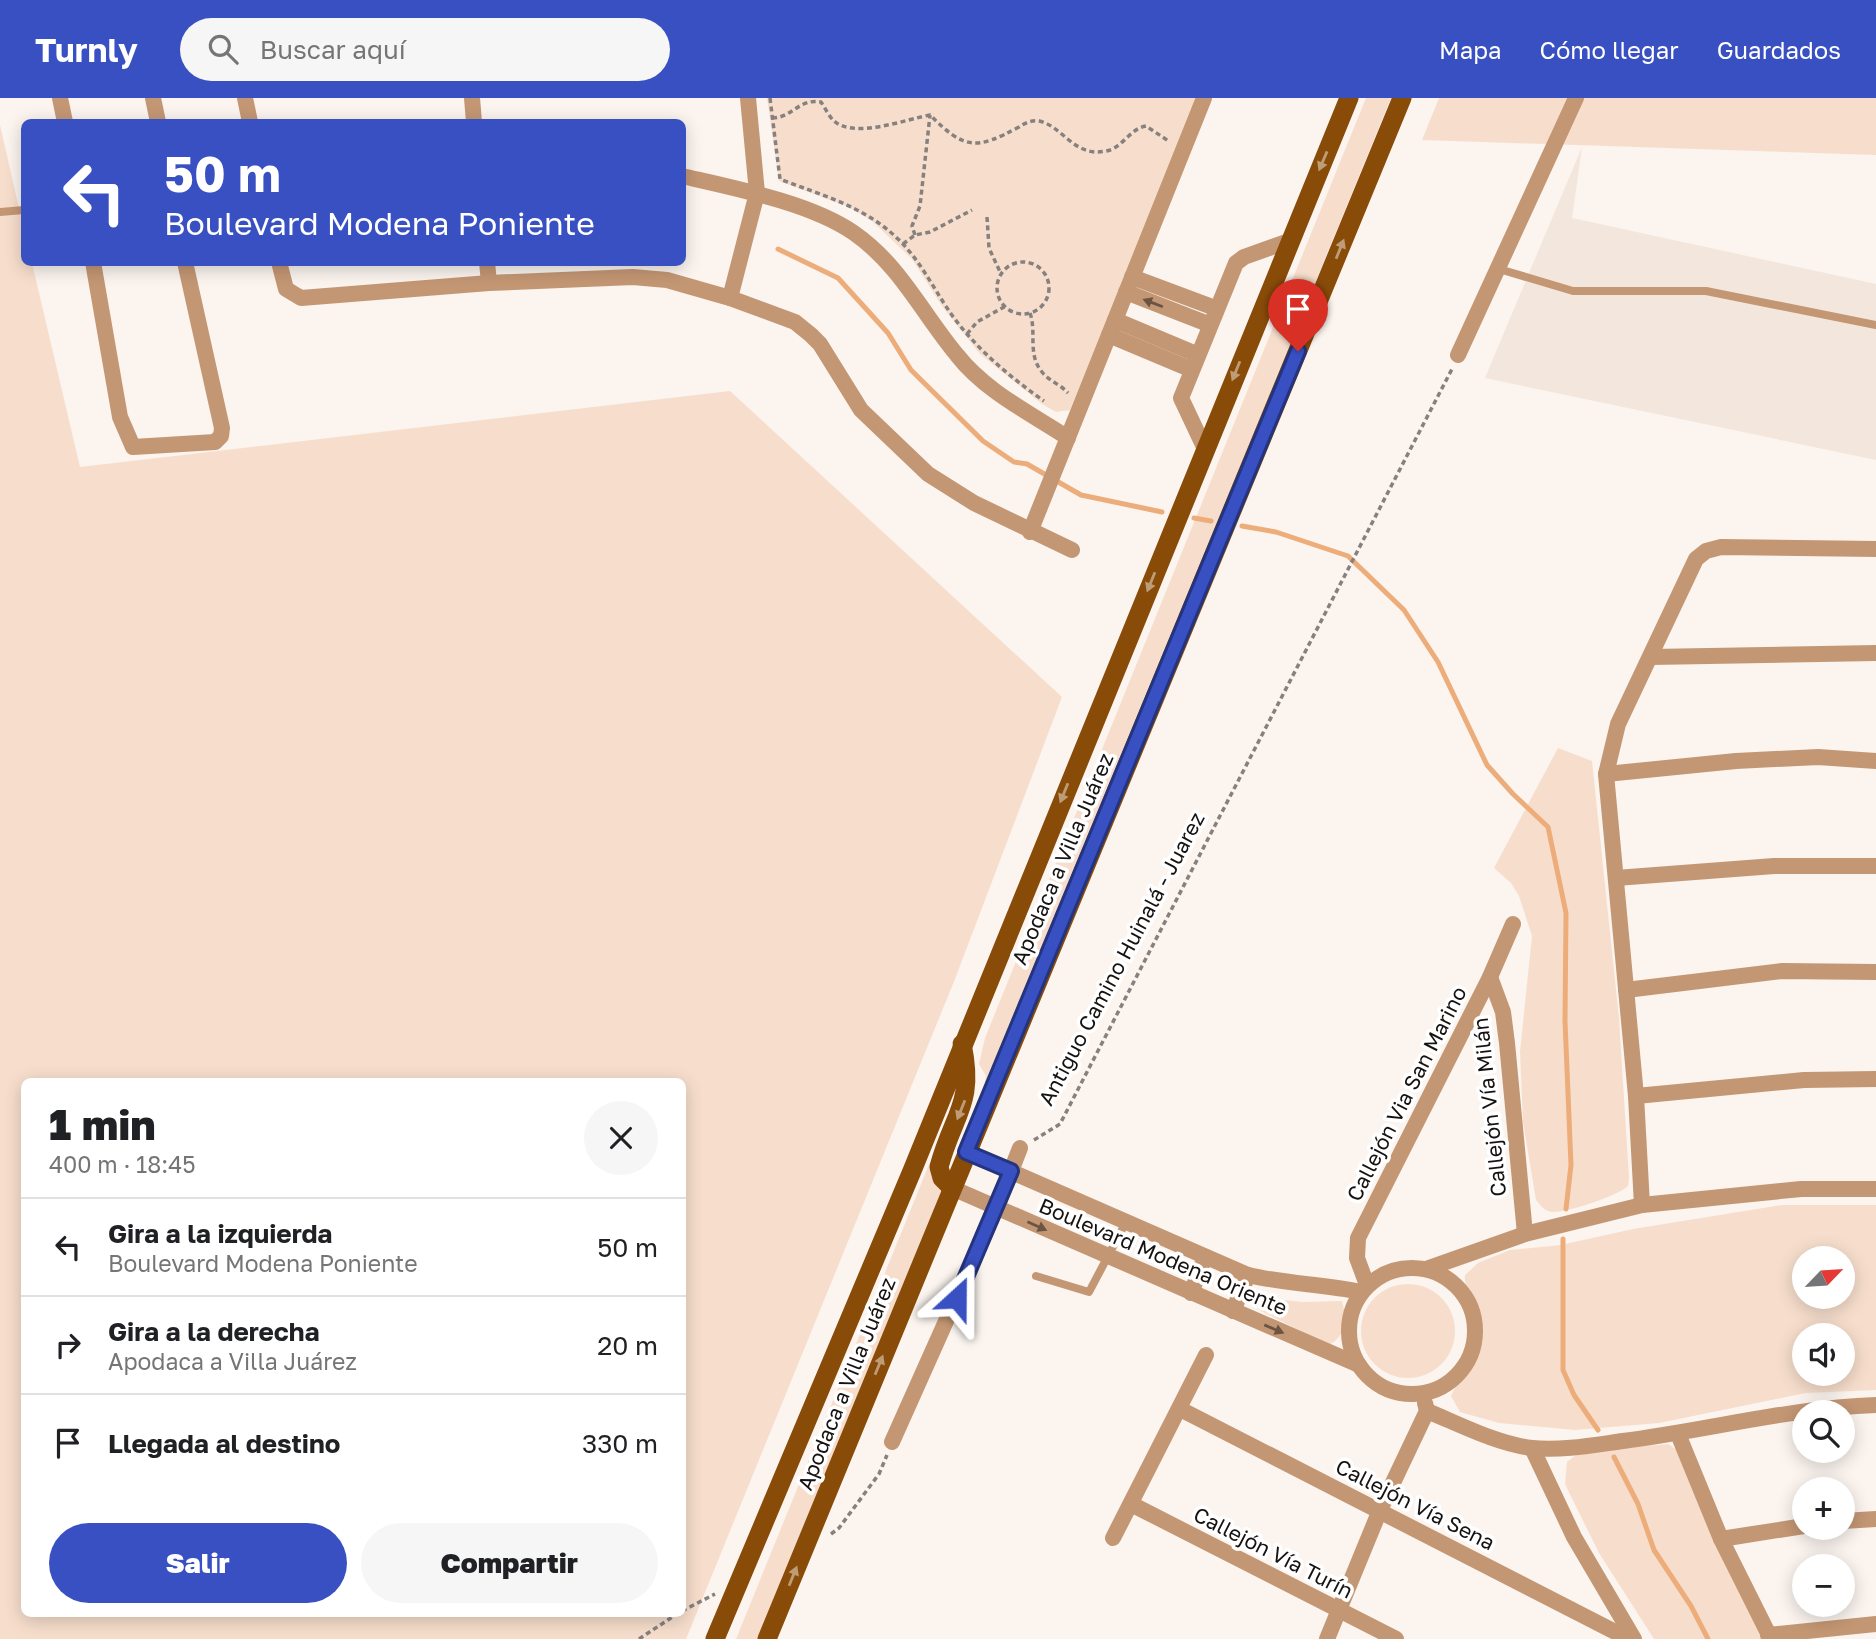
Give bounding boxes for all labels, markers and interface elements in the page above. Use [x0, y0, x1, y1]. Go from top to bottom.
search box [180, 18, 670, 81]
text: Turnly [35, 30, 138, 69]
icon: search [204, 30, 242, 68]
text: Buscar aquí [260, 34, 406, 65]
text: Mapa [1439, 35, 1502, 64]
text: Cómo llegar [1540, 35, 1679, 64]
text: Guardados [1717, 35, 1841, 64]
text: 50 m [164, 144, 281, 203]
icon: left [49, 147, 140, 238]
one-way arrow [1317, 151, 1329, 171]
text: Boulevard Modena Poniente [164, 204, 595, 242]
one-way arrow [1335, 239, 1346, 260]
pin [1268, 279, 1328, 351]
icon: arrive [1279, 290, 1317, 328]
one-way arrow [1143, 297, 1164, 308]
one-way arrow [1231, 361, 1242, 382]
one-way arrow [1145, 572, 1156, 593]
street label: Apodaca a Villa Juárez [1006, 749, 1118, 968]
one-way arrow [1059, 782, 1070, 803]
street label: Antiguo Camino Huinalá - Juarez [1032, 807, 1210, 1110]
street label: Callejón Via San Marino [1341, 982, 1472, 1205]
street label: Callejón Vía Milán [1467, 1016, 1511, 1198]
text: 1 min [49, 1099, 156, 1149]
one-way arrow [955, 1099, 966, 1120]
button: close [584, 1101, 658, 1175]
text: 400 m · 18:45 [49, 1150, 196, 1178]
street label: Boulevard Modena Oriente [1035, 1192, 1292, 1320]
text: Gira a la izquierda [108, 1218, 332, 1249]
one-way arrow [1027, 1220, 1048, 1231]
icon: left [49, 1228, 87, 1266]
text: 50 m [597, 1232, 658, 1263]
north arrow [1792, 1246, 1855, 1309]
map controls [1792, 1246, 1855, 1617]
text: Boulevard Modena Poniente [108, 1249, 418, 1277]
position arrow [920, 1261, 994, 1335]
street label: Apodaca a Villa Juárez [791, 1273, 901, 1494]
text: Gira a la derecha [108, 1316, 320, 1347]
one-way arrow [1264, 1323, 1285, 1334]
button: sound [1792, 1323, 1855, 1386]
icon: right [49, 1326, 87, 1364]
text: 20 m [597, 1330, 658, 1361]
text: Apodaca a Villa Juárez [108, 1347, 357, 1375]
one-way arrow [874, 1355, 885, 1376]
button: search [1792, 1400, 1855, 1463]
icon: arrive [49, 1424, 87, 1462]
text: Llegada al destino [108, 1428, 340, 1459]
text: 330 m [582, 1428, 658, 1459]
street label: Callejón Vía Sena [1332, 1453, 1499, 1555]
button: + [1792, 1477, 1855, 1540]
street label: Callejón Vía Turín [1189, 1501, 1357, 1603]
button: Salir [49, 1523, 347, 1603]
button: Compartir [361, 1523, 658, 1603]
button: − [1792, 1554, 1855, 1617]
one-way arrow [787, 1566, 799, 1586]

